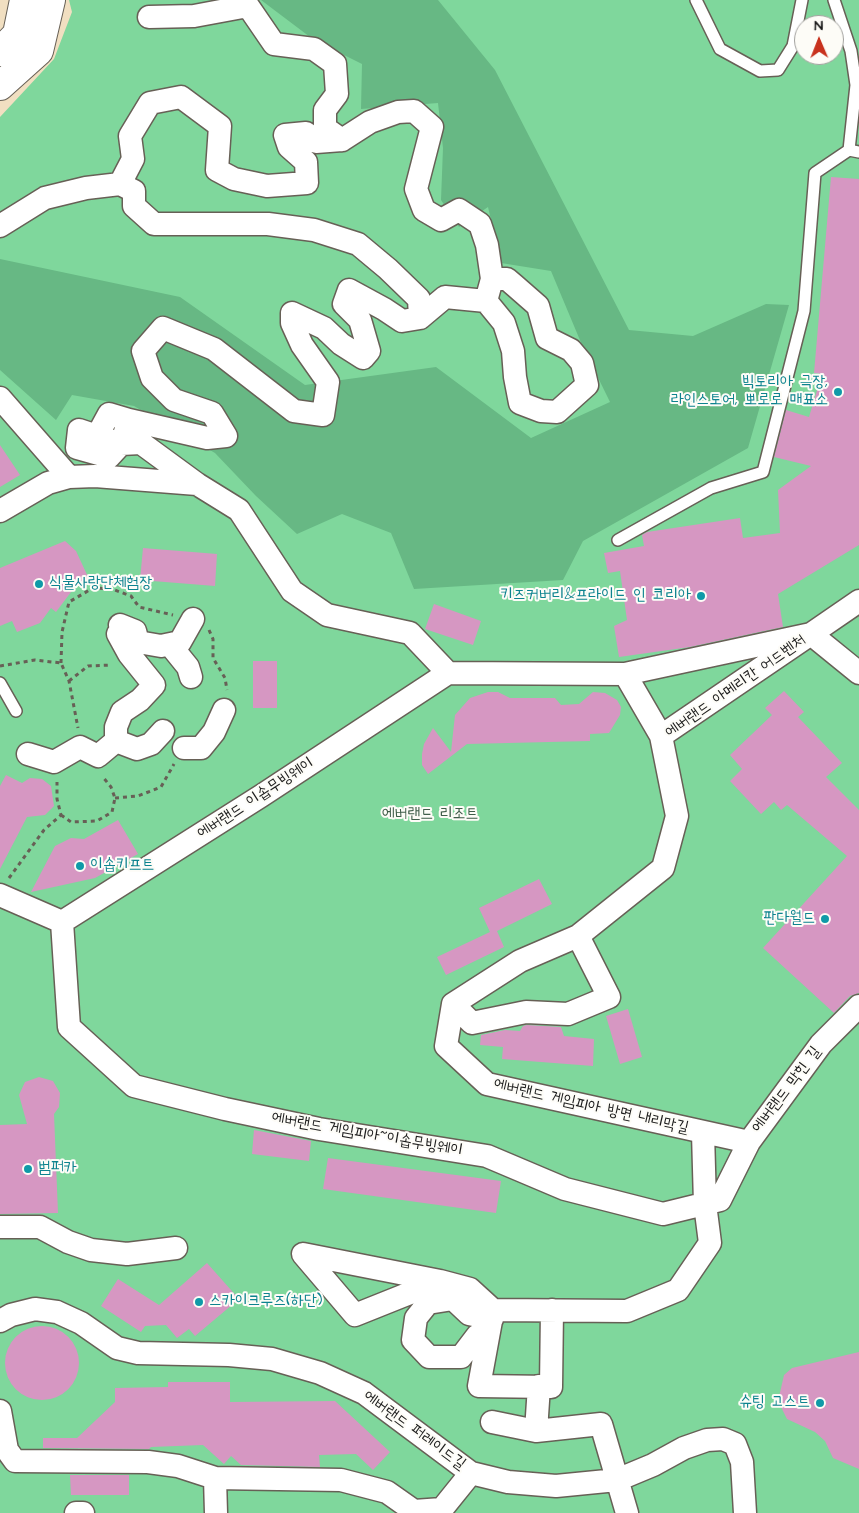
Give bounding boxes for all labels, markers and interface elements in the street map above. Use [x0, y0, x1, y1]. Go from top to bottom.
north arrow [794, 15, 844, 65]
text: N [814, 16, 823, 36]
place label: 빅토리아 극장, 라인스토어, 뽀로로 매표소 [671, 373, 828, 411]
marker: 빅토리아 극장, 라인스토어, 뽀로로 매표소 [832, 386, 844, 398]
place label: 식물사랑단체험장 [49, 574, 152, 594]
marker: 식물사랑단체험장 [33, 578, 45, 590]
place label: 키즈커버리&프라이드 인 코리아 [500, 586, 691, 606]
marker: 키즈커버리&프라이드 인 코리아 [695, 590, 707, 602]
street label: 에버랜드 아메리칸 어드벤처 [662, 631, 810, 743]
street label: 에버랜드 이솝무빙웨이 [194, 754, 318, 844]
park label: 에버랜드 리조트 [382, 805, 478, 825]
place label: 이솝키프트 [90, 856, 154, 876]
marker: 이솝키프트 [74, 860, 86, 872]
place label: 판다월드 [764, 909, 815, 929]
marker: 판다월드 [819, 913, 831, 925]
street label: 에버랜드 막힌 길 [748, 1043, 826, 1137]
street label: 에버랜드 게임피아 방면 내리막길 [492, 1075, 690, 1139]
street label: 에버랜드 게임피아~이솝무빙웨이 [270, 1109, 464, 1161]
place label: 범퍼카 [38, 1159, 77, 1179]
marker: 범퍼카 [22, 1163, 34, 1175]
place label: 스카이크루즈(하단) [209, 1292, 322, 1312]
marker: 스카이크루즈(하단) [193, 1296, 205, 1308]
street label: 에버랜드 퍼레이드길 [359, 1387, 469, 1475]
place label: 슈팅 고스트 [739, 1393, 810, 1413]
marker: 슈팅 고스트 [814, 1397, 826, 1409]

